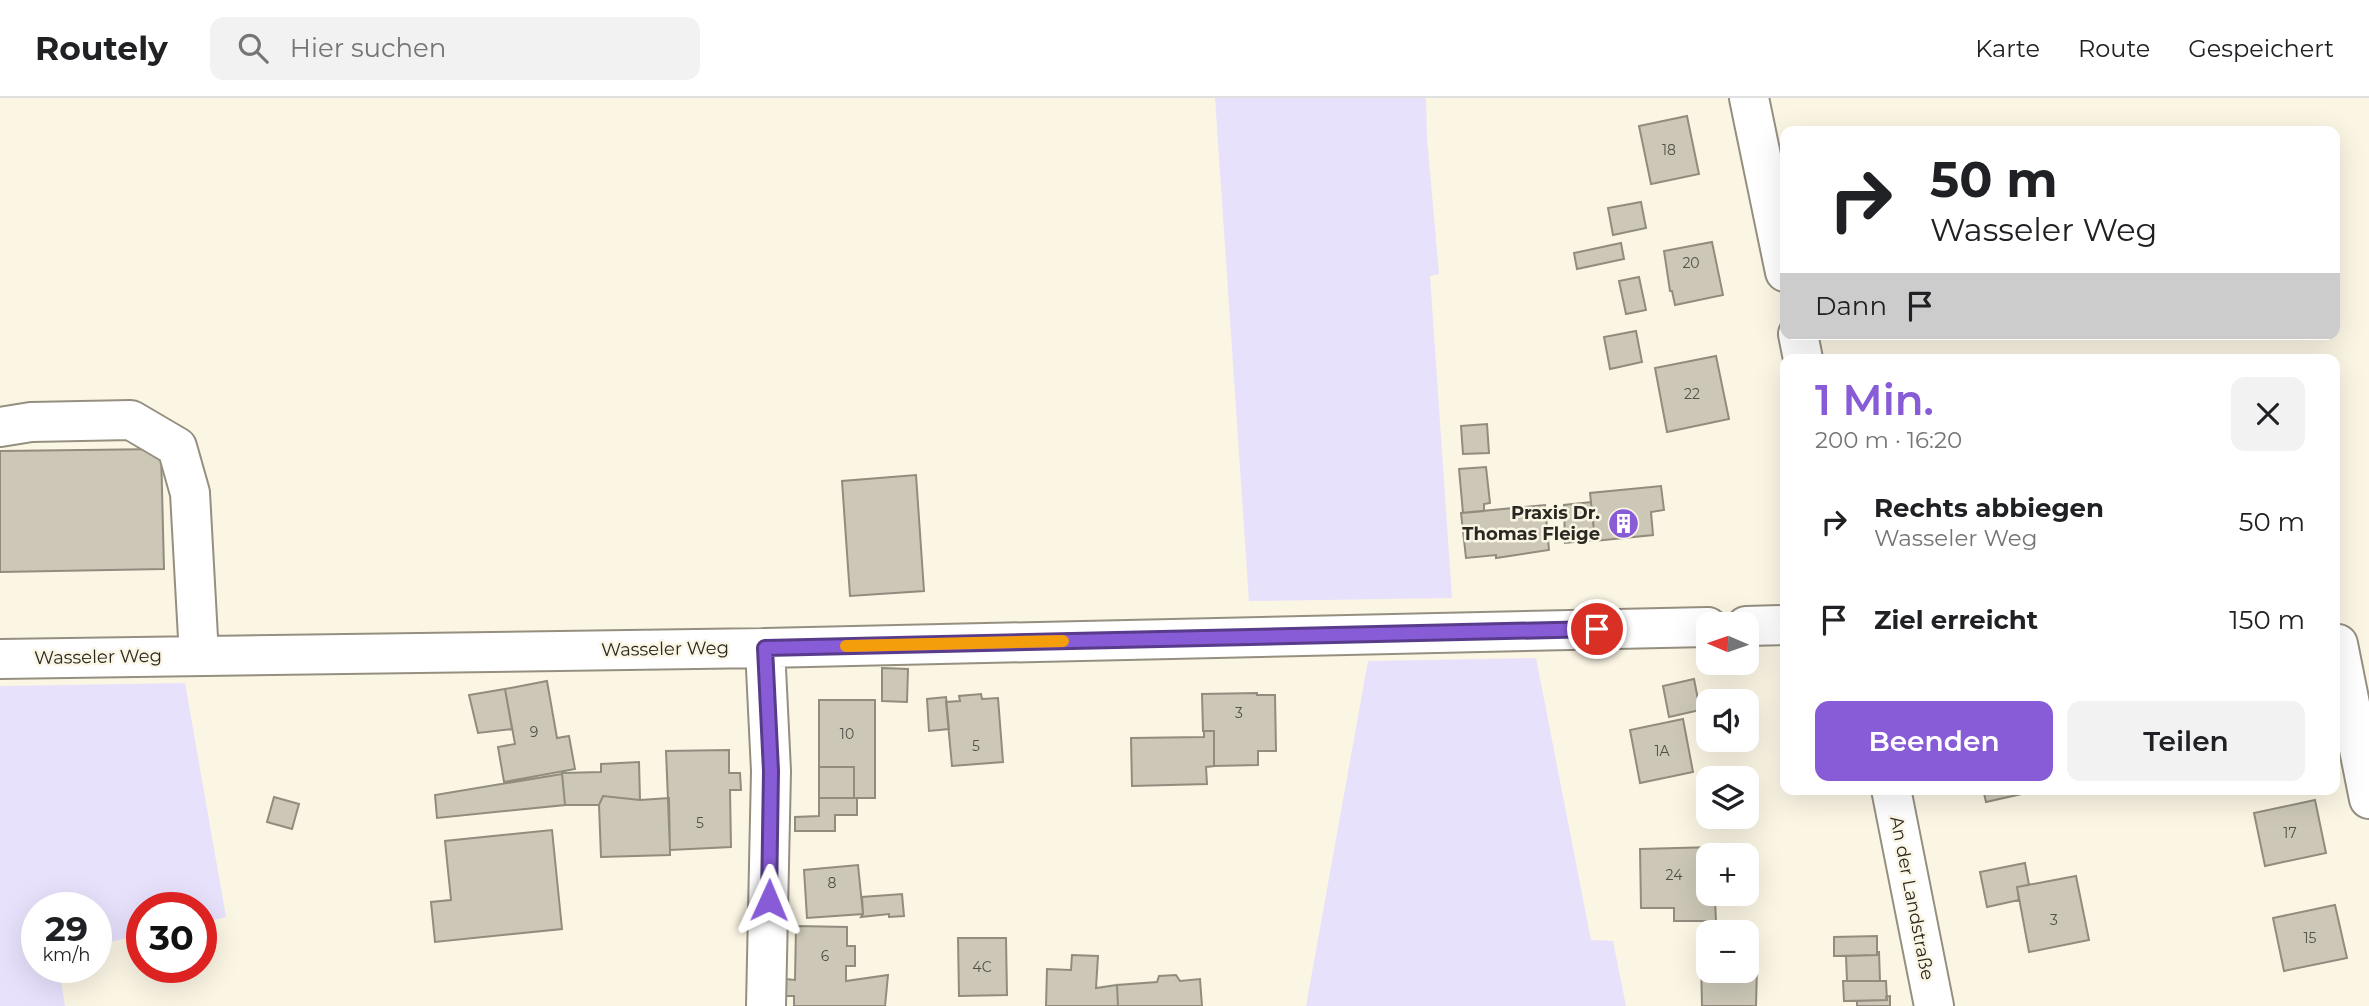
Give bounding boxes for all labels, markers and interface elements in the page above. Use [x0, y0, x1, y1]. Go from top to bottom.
search box [210, 17, 700, 80]
text: Routely [35, 28, 168, 68]
icon: search [234, 29, 272, 67]
text: Hier suchen [290, 32, 446, 64]
text: Karte [1975, 34, 2040, 63]
text: Route [2078, 34, 2150, 63]
text: Gespeichert [2188, 34, 2334, 63]
house number: 18 [1662, 141, 1676, 159]
text: 50 m [1930, 150, 2058, 209]
icon: right [1815, 154, 1906, 245]
text: Wasseler Weg [1930, 210, 2157, 249]
house number: 20 [1682, 254, 1700, 272]
icon: arrive [1901, 287, 1939, 325]
text: Dann [1815, 290, 1887, 322]
text: 1 Min. [1815, 374, 1934, 426]
button: close [2231, 377, 2305, 451]
house number: 22 [1684, 385, 1700, 403]
text: 200 m · 16:20 [1815, 426, 1962, 454]
text: Rechts abbiegen [1874, 492, 2104, 524]
place label: Praxis Dr. Thomas Fleige [1462, 502, 1600, 545]
icon: right [1815, 503, 1853, 541]
building icon: Praxis Dr. Thomas Fleige [1606, 506, 1640, 540]
text: 50 m [2239, 506, 2305, 538]
text: Wasseler Weg [1874, 524, 2037, 552]
pin [1567, 599, 1627, 659]
icon: arrive [1815, 601, 1853, 639]
text: Ziel erreicht [1874, 604, 2038, 636]
text: 150 m [2229, 604, 2305, 636]
icon: arrive [1578, 610, 1616, 648]
north arrow [1696, 612, 1759, 676]
map controls [1696, 612, 1759, 983]
street label: Wasseler Weg [601, 637, 729, 661]
street label: Wasseler Weg [34, 645, 162, 669]
button: sound [1696, 689, 1759, 752]
button: Beenden [1815, 701, 2053, 781]
button: Teilen [2067, 701, 2305, 781]
house number: 3 [1235, 704, 1243, 722]
house number: 9 [530, 723, 538, 741]
house number: 10 [840, 725, 854, 743]
house number: 5 [972, 737, 980, 755]
house number: 1A [1654, 742, 1671, 760]
button: layers [1696, 766, 1759, 829]
house number: 5 [696, 814, 704, 832]
street label: An der Landstraße [1885, 814, 1939, 982]
house number: 17 [2283, 824, 2297, 842]
button: + [1696, 843, 1759, 906]
position arrow [732, 863, 806, 937]
house number: 24 [1666, 866, 1683, 884]
house number: 8 [828, 874, 837, 892]
speed limit sign: 30 [126, 892, 217, 983]
text: 29 [45, 907, 88, 950]
house number: 3 [2050, 911, 2058, 929]
button: − [1696, 920, 1759, 983]
house number: 15 [2304, 929, 2317, 947]
text: km/h [42, 944, 91, 966]
house number: 6 [821, 947, 830, 965]
house number: 4C [972, 958, 992, 976]

